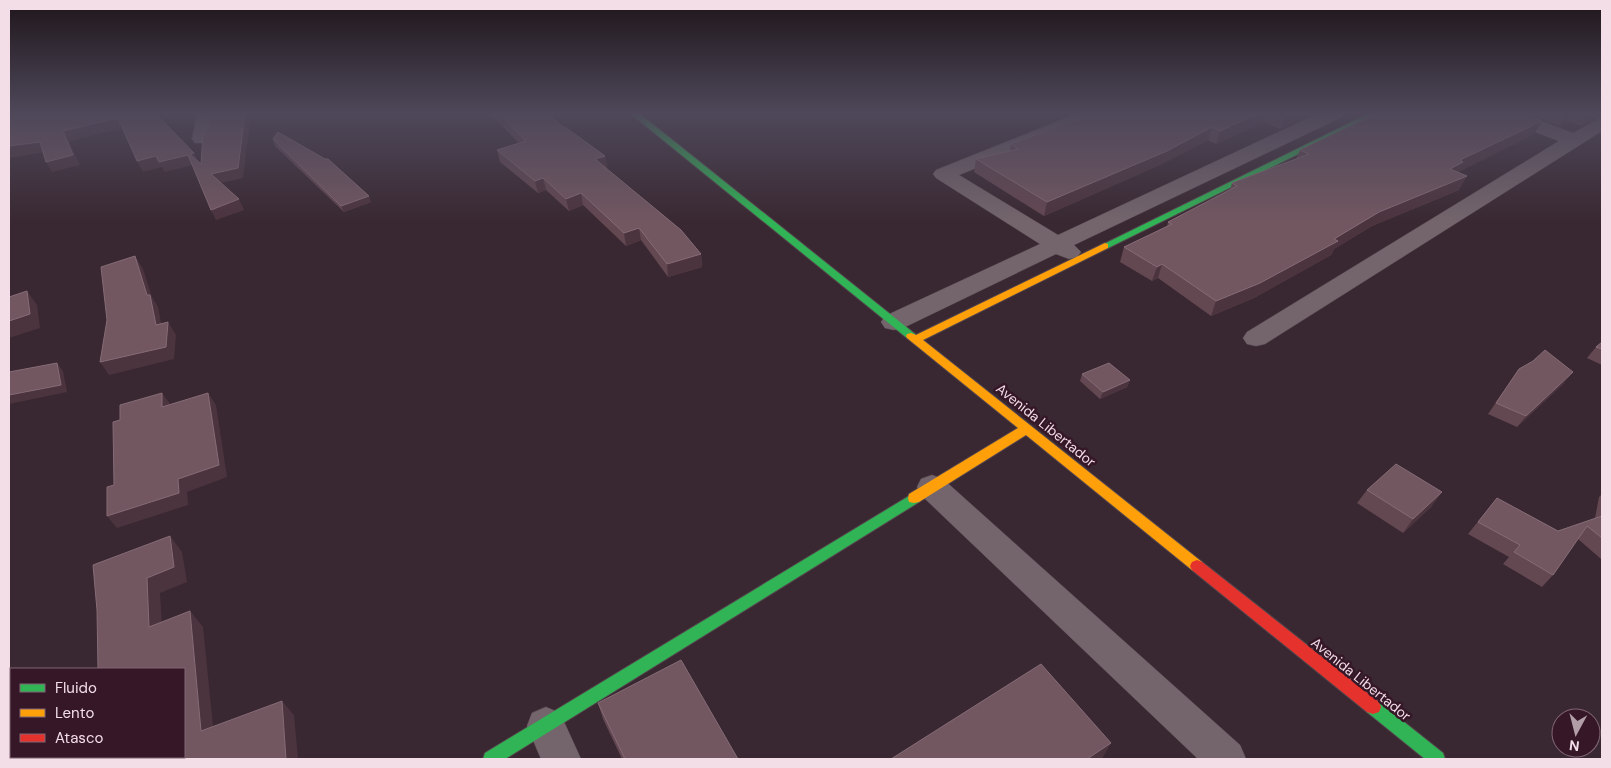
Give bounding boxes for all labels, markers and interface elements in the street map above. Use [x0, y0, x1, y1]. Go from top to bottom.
street label: Avenida Libertador [993, 379, 1099, 471]
street label: Avenida Libertador [1308, 633, 1414, 725]
legend [10, 668, 185, 758]
text: Fluido [55, 678, 97, 698]
text: Lento [55, 703, 94, 723]
north arrow [1551, 708, 1601, 758]
text: Atasco [55, 728, 103, 748]
text: N [1568, 736, 1581, 755]

